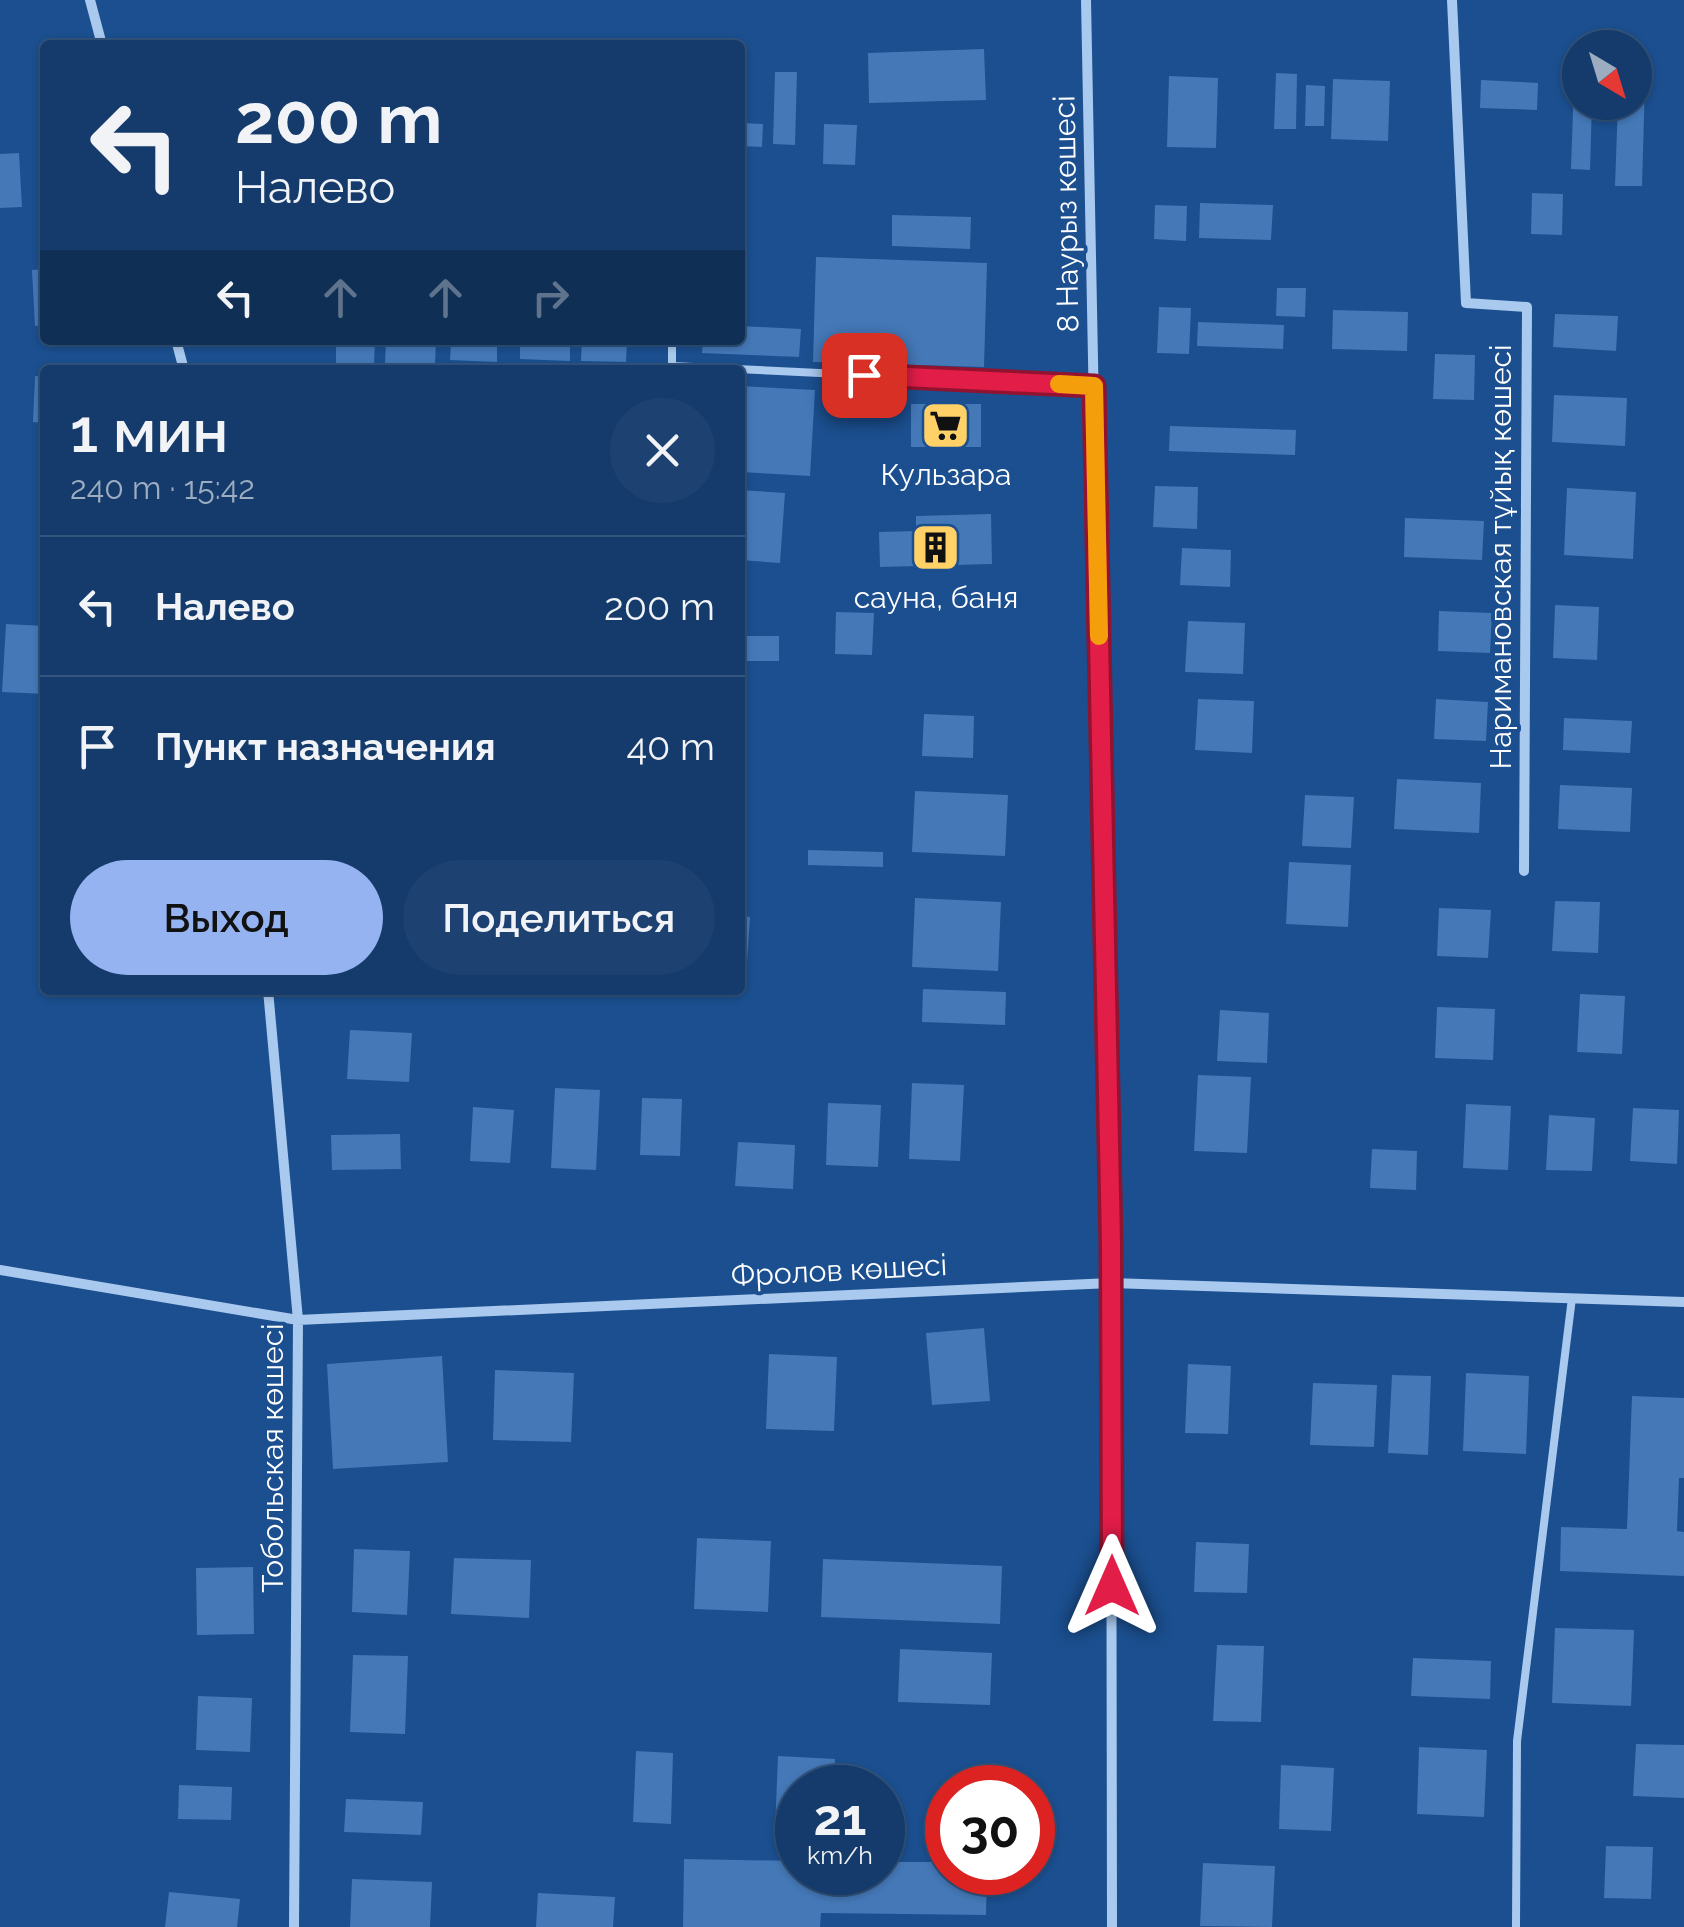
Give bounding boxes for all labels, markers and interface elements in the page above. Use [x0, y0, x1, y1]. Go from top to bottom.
north arrow [1562, 30, 1652, 120]
map controls [1562, 30, 1652, 120]
text: 200 m [235, 77, 442, 159]
icon: left [70, 80, 200, 210]
street label: 8 Наурыз көшесі [1046, 95, 1086, 333]
text: Налево [235, 161, 395, 214]
icon: left [208, 270, 263, 325]
icon: ahead [313, 270, 368, 325]
icon: ahead [418, 270, 473, 325]
icon: right [523, 270, 578, 325]
pin [822, 333, 907, 418]
street label: Наримановская тұйық көшесі [1483, 344, 1518, 770]
icon: arrive [837, 348, 892, 403]
text: 1 мин [70, 396, 228, 466]
button: close [610, 398, 715, 503]
supermarket icon: Кульзара [920, 399, 972, 451]
place label: Кульзара [881, 457, 1011, 492]
text: 240 m · 15:42 [70, 469, 255, 506]
building icon: сауна, баня [910, 522, 962, 574]
icon: left [70, 579, 125, 634]
place label: сауна, баня [854, 580, 1018, 615]
text: Налево [155, 584, 295, 629]
text: 200 m [604, 584, 715, 629]
icon: arrive [70, 719, 125, 774]
text: Пункт назначения [155, 724, 496, 769]
text: 40 m [626, 724, 715, 769]
button: Выход [70, 860, 383, 975]
button: Поделиться [403, 860, 715, 975]
street label: Фролов көшесі [730, 1247, 948, 1293]
street label: Тобольская көшесі [255, 1323, 290, 1593]
position arrow [1060, 1534, 1164, 1638]
speed limit sign: 30 [925, 1765, 1055, 1895]
text: 21 [814, 1788, 866, 1847]
text: km/h [807, 1840, 873, 1870]

